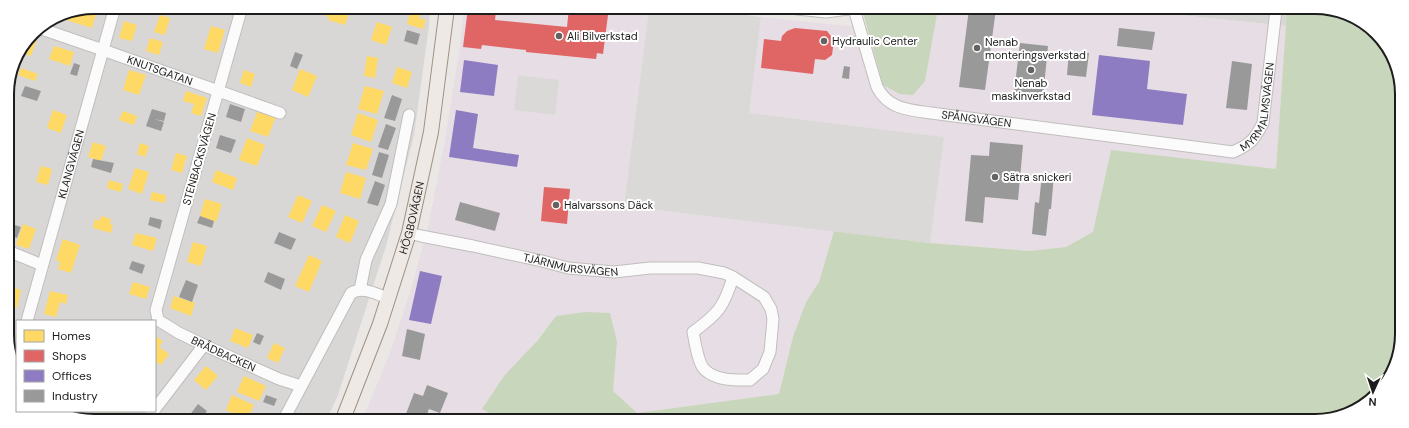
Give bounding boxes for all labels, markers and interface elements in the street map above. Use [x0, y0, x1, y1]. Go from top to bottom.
place label: Ali Bilverkstad [567, 29, 638, 43]
marker: Ali Bilverkstad [554, 31, 564, 41]
place label: Hydraulic Center [832, 34, 918, 48]
place label: Nenab monteringsverkstad [985, 35, 1086, 62]
marker: Hydraulic Center [819, 36, 829, 46]
marker: Nenab monteringsverkstad [972, 43, 982, 53]
street label: KNUTSGATAN [125, 52, 195, 88]
street label: MYRMALMSVÄGEN [1237, 62, 1277, 154]
marker: Nenab maskinverkstad [1026, 65, 1036, 75]
place label: Nenab maskinverkstad [991, 76, 1071, 103]
street label: SPÅNGVÄGEN [941, 107, 1012, 130]
street label: STENBACKSVÄGEN [179, 111, 219, 207]
street label: KLANGVÄGEN [55, 128, 87, 200]
place label: Sätra snickeri [1003, 170, 1071, 184]
marker: Sätra snickeri [990, 172, 1000, 182]
street label: HÖGBOVÄGEN [396, 180, 427, 256]
place label: Halvarssons Däck [564, 198, 654, 212]
marker: Halvarssons Däck [551, 200, 561, 210]
street label: TJÄRNMURSVÄGEN [522, 250, 619, 279]
legend [16, 320, 156, 412]
text: Homes [52, 328, 91, 344]
street label: BRÅDBACKEN [189, 333, 258, 375]
text: Shops [52, 348, 87, 364]
text: Offices [52, 368, 92, 384]
north arrow [1353, 372, 1393, 412]
text: Industry [52, 388, 98, 404]
text: N [1368, 395, 1377, 409]

